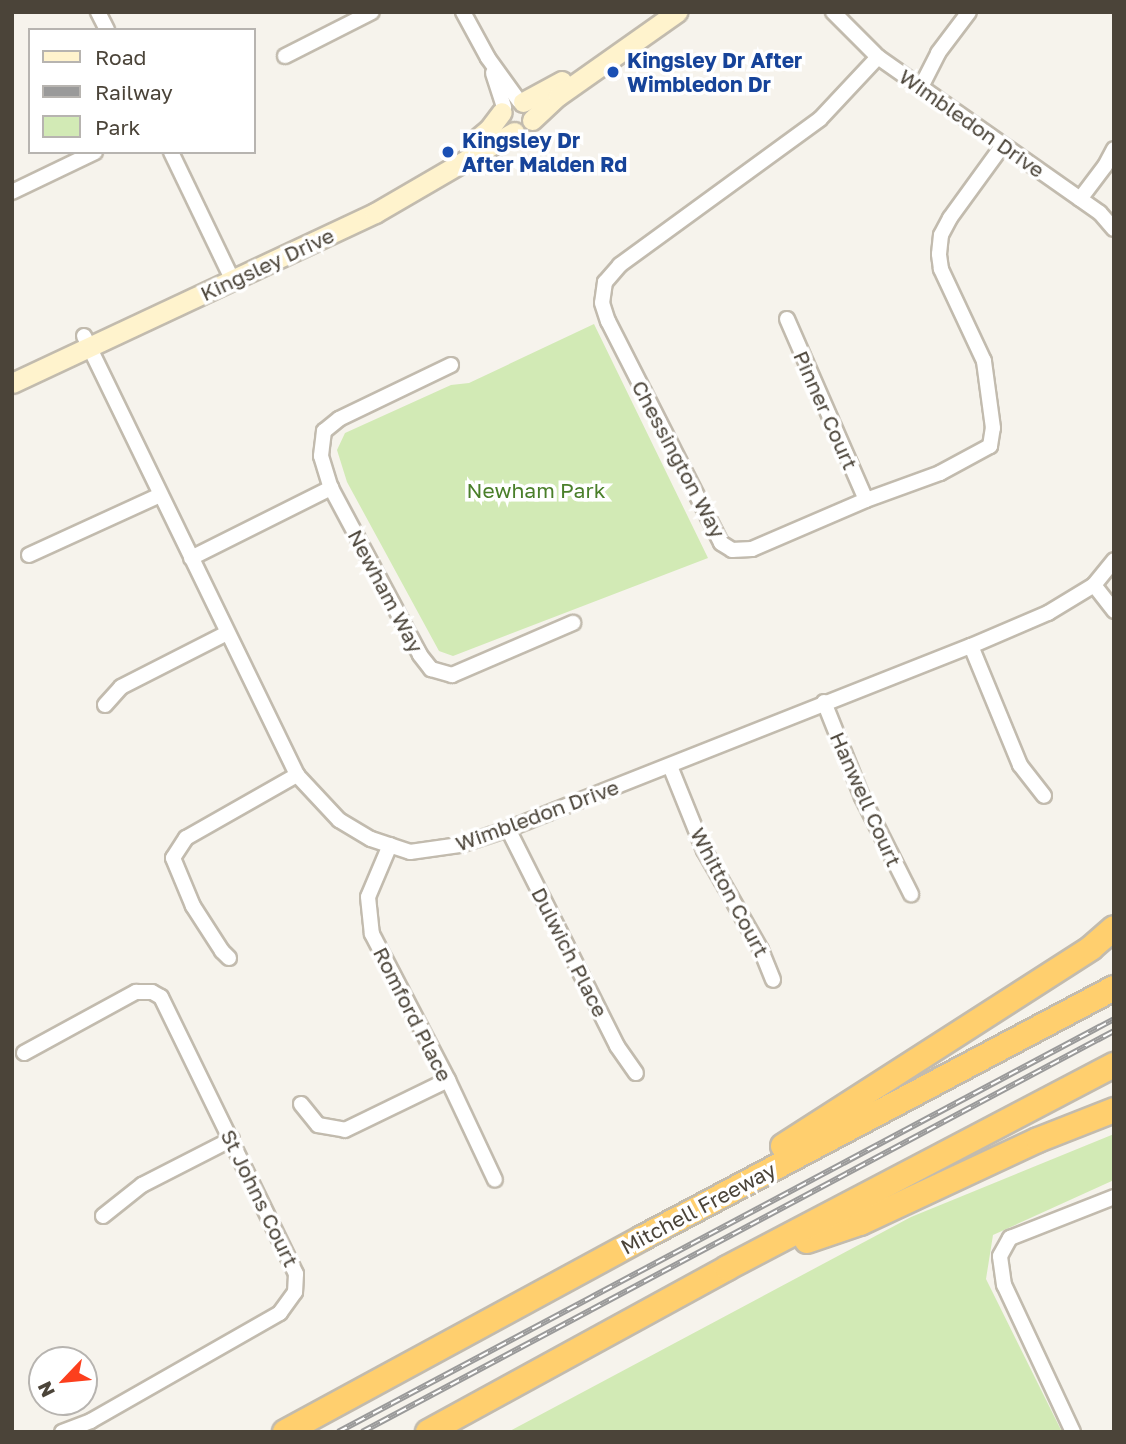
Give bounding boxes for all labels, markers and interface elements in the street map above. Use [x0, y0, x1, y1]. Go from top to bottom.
legend [28, 28, 256, 154]
text: Road [95, 44, 146, 70]
place label: Kingsley Dr After Wimbledon Dr [627, 47, 802, 97]
street label: Wimbledon Drive [894, 63, 1050, 183]
marker: Kingsley Dr After Wimbledon Dr [605, 64, 621, 80]
text: Railway [95, 79, 173, 105]
text: Park [95, 114, 140, 140]
place label: Kingsley Dr After Malden Rd [462, 127, 627, 177]
marker: Kingsley Dr After Malden Rd [440, 144, 456, 160]
street label: Kingsley Drive [196, 222, 338, 306]
street label: Pinner Court [789, 347, 863, 473]
street label: Chessington Way [627, 376, 731, 542]
park label: Newham Park [466, 477, 606, 503]
street label: Newham Way [343, 525, 429, 657]
street label: Hanwell Court [825, 728, 907, 870]
street label: Wimbledon Drive [452, 774, 622, 856]
street label: Whitton Court [685, 823, 775, 961]
street label: Dulwich Place [527, 883, 613, 1021]
street label: Romford Place [368, 943, 458, 1085]
street label: St Johns Court [216, 1125, 304, 1271]
street label: Mitchell Freeway [616, 1157, 780, 1259]
north arrow [28, 1346, 98, 1416]
text: N [32, 1378, 59, 1401]

